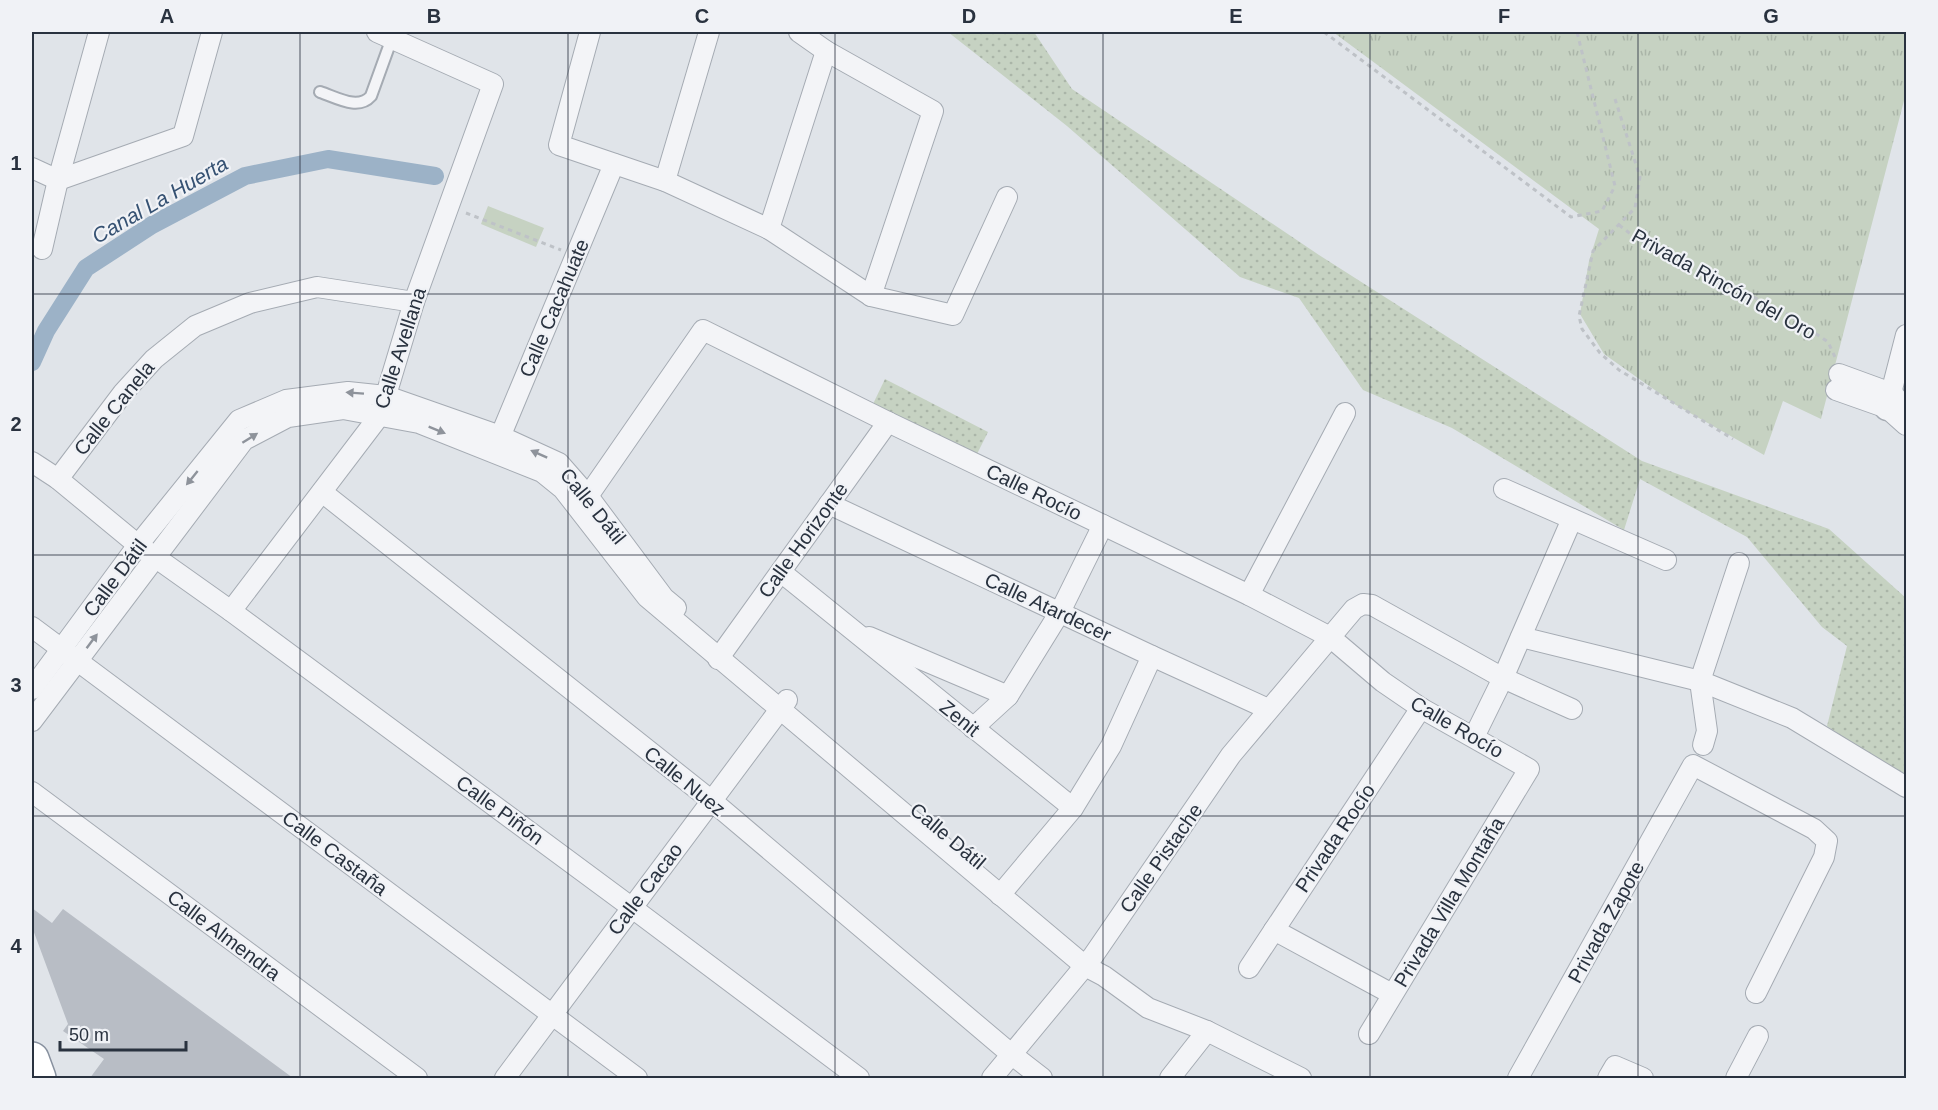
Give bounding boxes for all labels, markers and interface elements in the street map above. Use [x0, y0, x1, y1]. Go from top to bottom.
text: A [160, 5, 174, 27]
text: B [427, 5, 441, 27]
text: C [695, 5, 709, 27]
text: D [962, 5, 976, 27]
text: E [1229, 5, 1243, 27]
text: F [1498, 5, 1510, 27]
text: G [1763, 5, 1779, 27]
water label: Canal La Huerta [88, 151, 232, 248]
text: 1 [10, 152, 22, 174]
street label: Privada Rincón del Oro [1628, 224, 1820, 344]
street label: Calle Cacahuate [515, 236, 593, 380]
street label: Calle Avellana [370, 284, 430, 412]
street label: Calle Canela [69, 356, 159, 459]
one-way arrow [345, 388, 364, 398]
text: 2 [10, 413, 22, 435]
one-way arrow [428, 425, 446, 435]
one-way arrow [242, 433, 259, 443]
one-way arrow [529, 449, 547, 459]
street label: Calle Rocío [983, 459, 1085, 525]
street label: Calle Dátil [556, 464, 630, 548]
one-way arrow [186, 470, 199, 486]
street label: Calle Horizonte [754, 478, 852, 602]
street label: Calle Dátil [79, 535, 151, 621]
street label: Calle Atardecer [981, 568, 1115, 646]
one-way arrow [86, 633, 98, 649]
text: 3 [10, 674, 22, 696]
street label: Calle Rocío [1407, 692, 1507, 762]
street label: Zenit [936, 695, 985, 741]
street label: Calle Nuez [640, 742, 730, 820]
street label: Calle Piñón [452, 771, 548, 849]
street label: Privada Rocío [1291, 780, 1379, 896]
street label: Calle Dátil [906, 798, 990, 874]
street label: Calle Pistache [1115, 799, 1207, 917]
street label: Calle Castaña [278, 806, 392, 900]
street label: Privada Villa Montaña [1390, 812, 1509, 991]
street label: Calle Cacao [603, 839, 687, 939]
street label: Privada Zapote [1563, 857, 1649, 987]
street label: Calle Almendra [163, 885, 285, 985]
text: 4 [10, 935, 22, 957]
scale bar [60, 1014, 186, 1052]
text: 50 m [69, 1025, 109, 1045]

